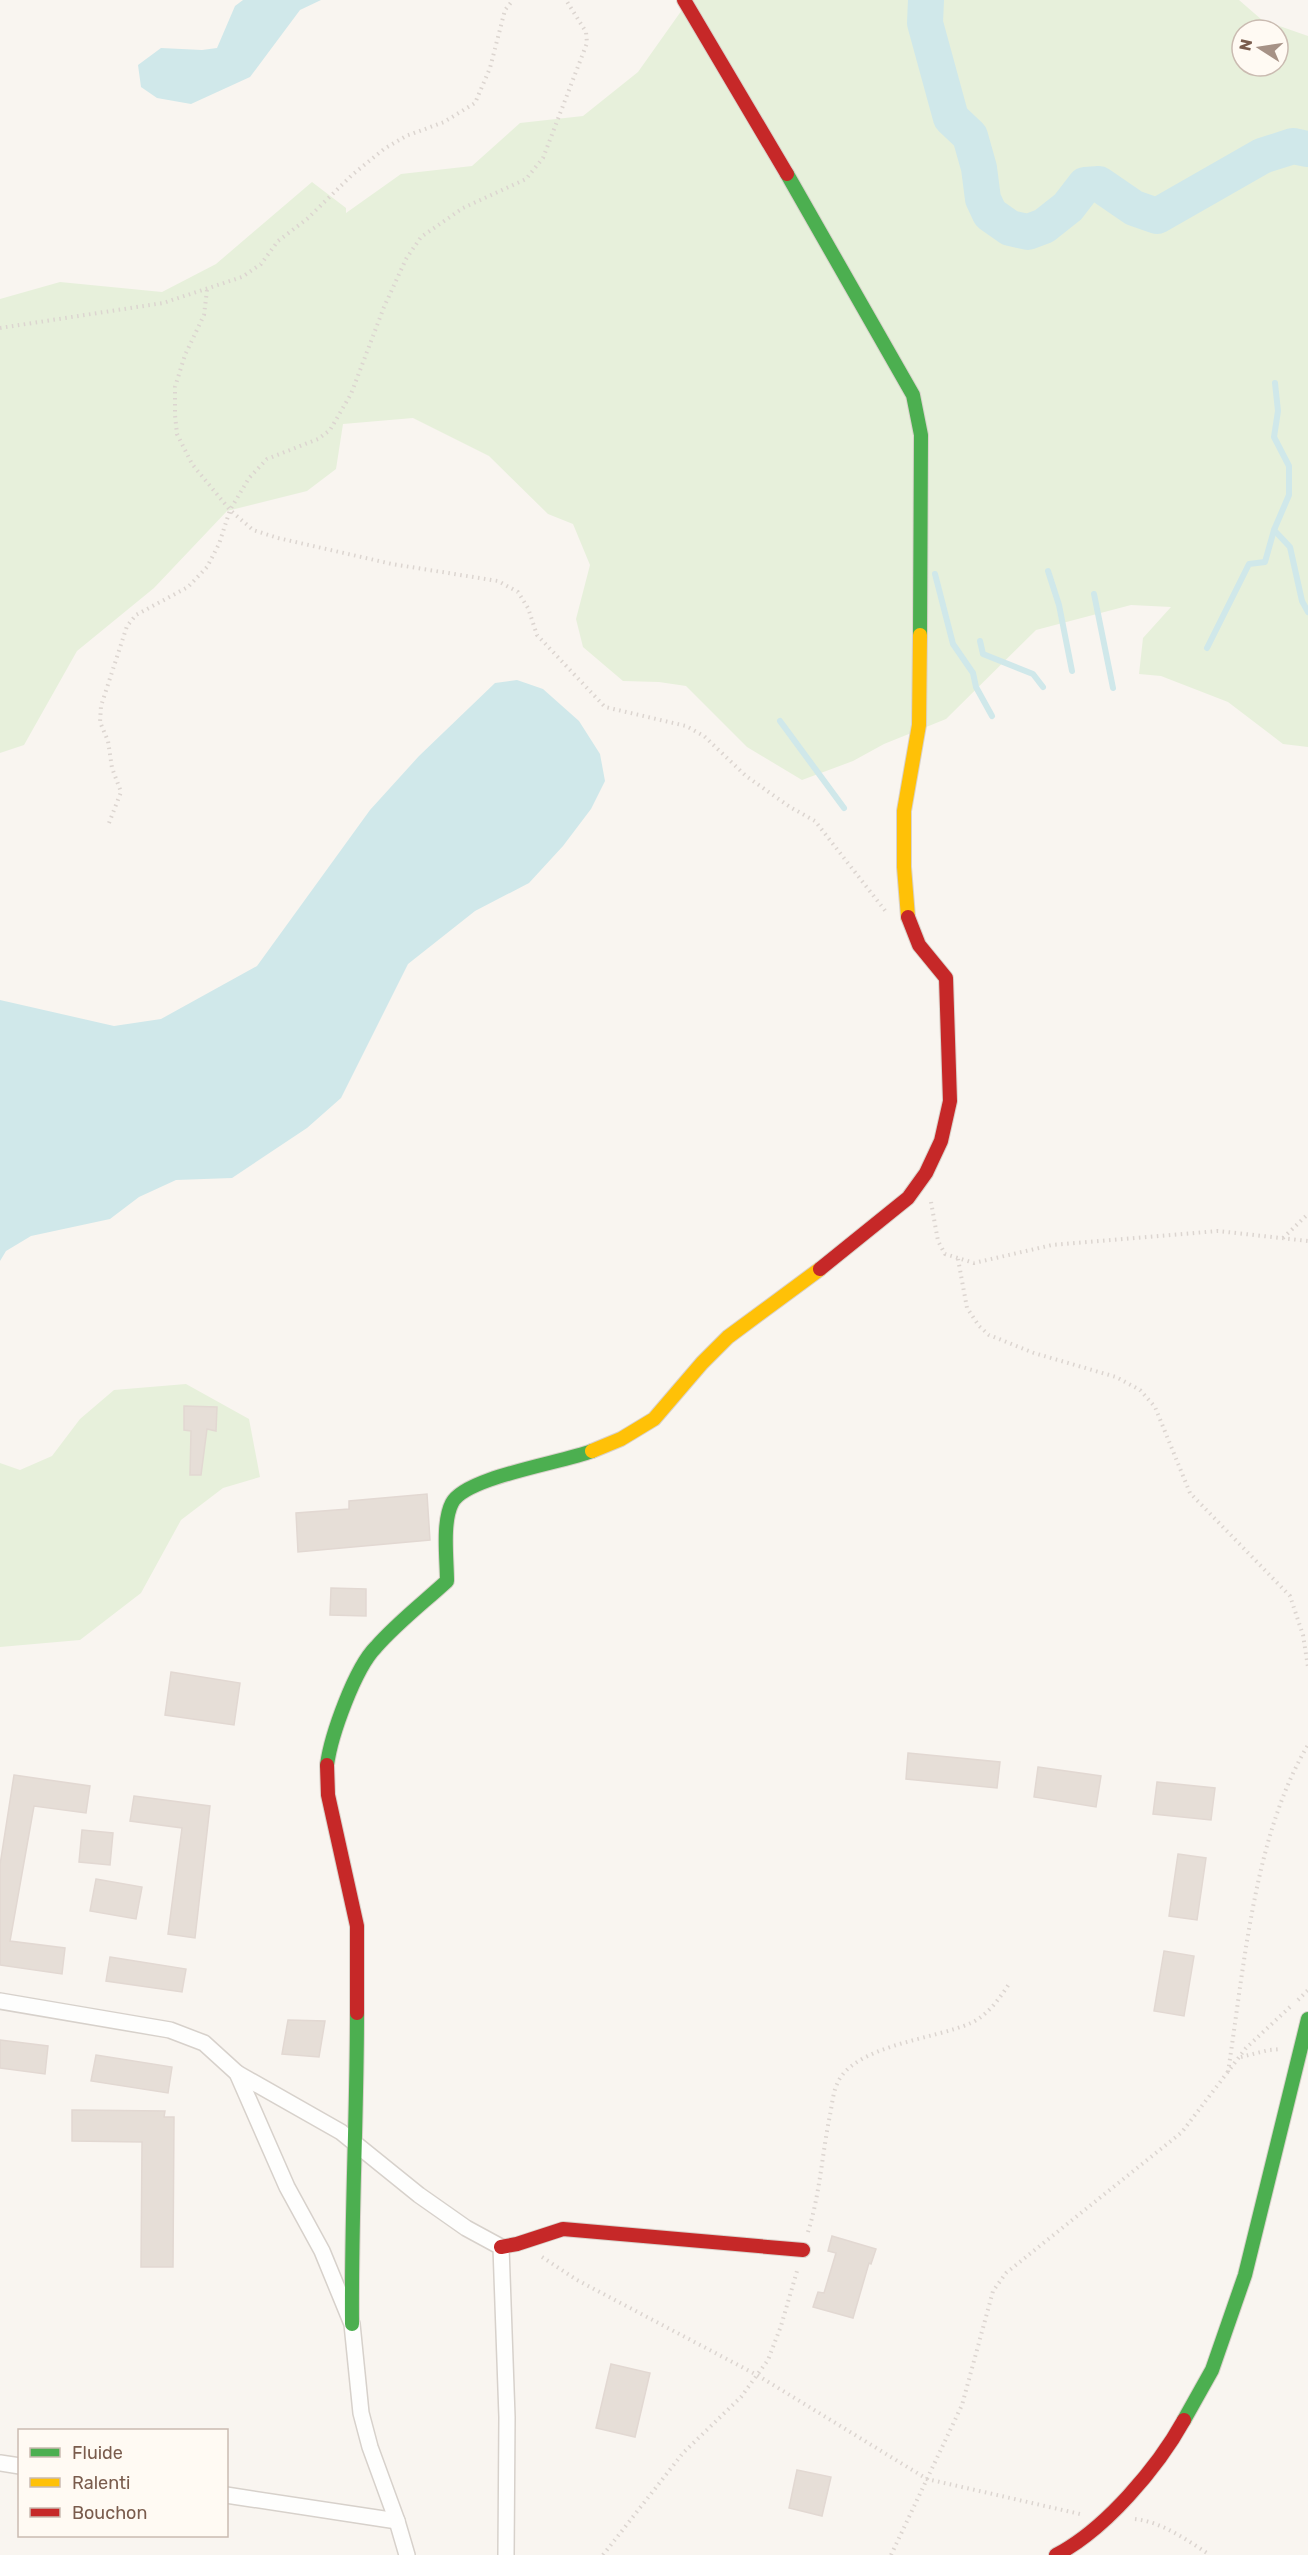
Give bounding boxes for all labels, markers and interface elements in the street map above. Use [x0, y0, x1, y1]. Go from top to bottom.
north arrow [1230, 18, 1290, 78]
text: N [1235, 37, 1256, 53]
legend [18, 2429, 228, 2537]
text: Fluide [72, 2442, 123, 2464]
text: Ralenti [72, 2472, 130, 2494]
text: Bouchon [72, 2502, 147, 2524]

